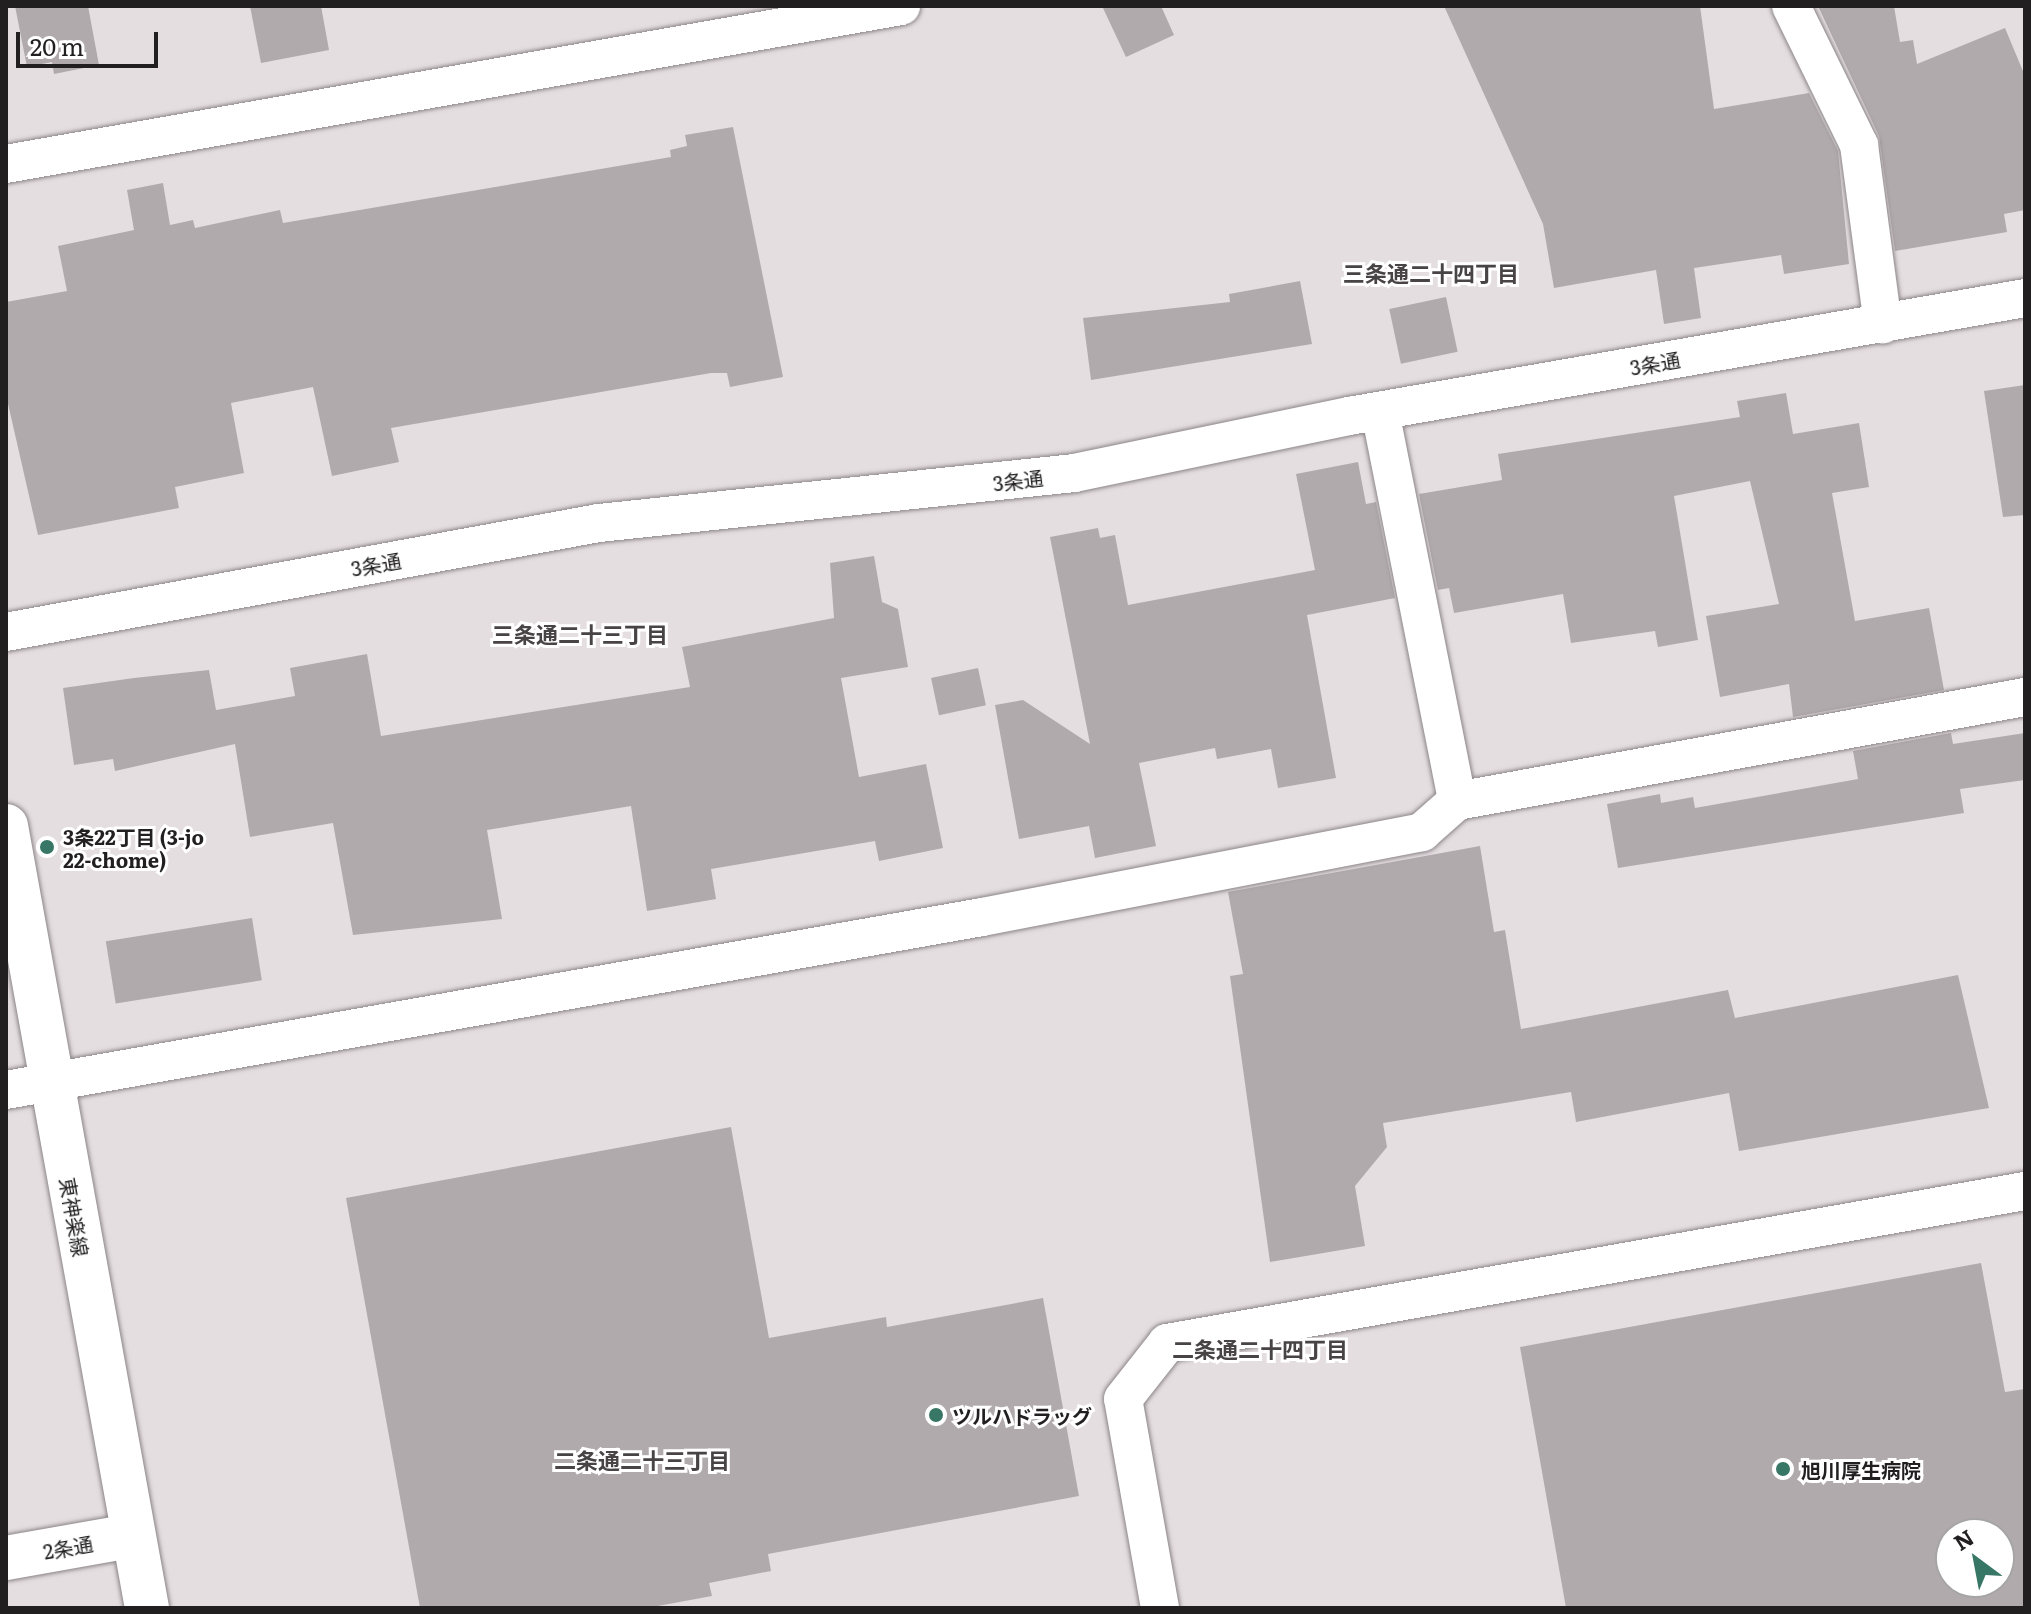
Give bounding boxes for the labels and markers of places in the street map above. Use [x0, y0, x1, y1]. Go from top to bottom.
place label: 3条22丁目 (3-jo 22-chome) [63, 824, 204, 871]
marker: 3条22丁目 (3-jo 22-chome) [38, 838, 56, 856]
place label: ツルハドラッグ [952, 1403, 1092, 1427]
marker: ツルハドラッグ [927, 1406, 945, 1424]
place label: 旭川厚生病院 [1801, 1457, 1921, 1481]
marker: 旭川厚生病院 [1772, 1458, 1794, 1480]

